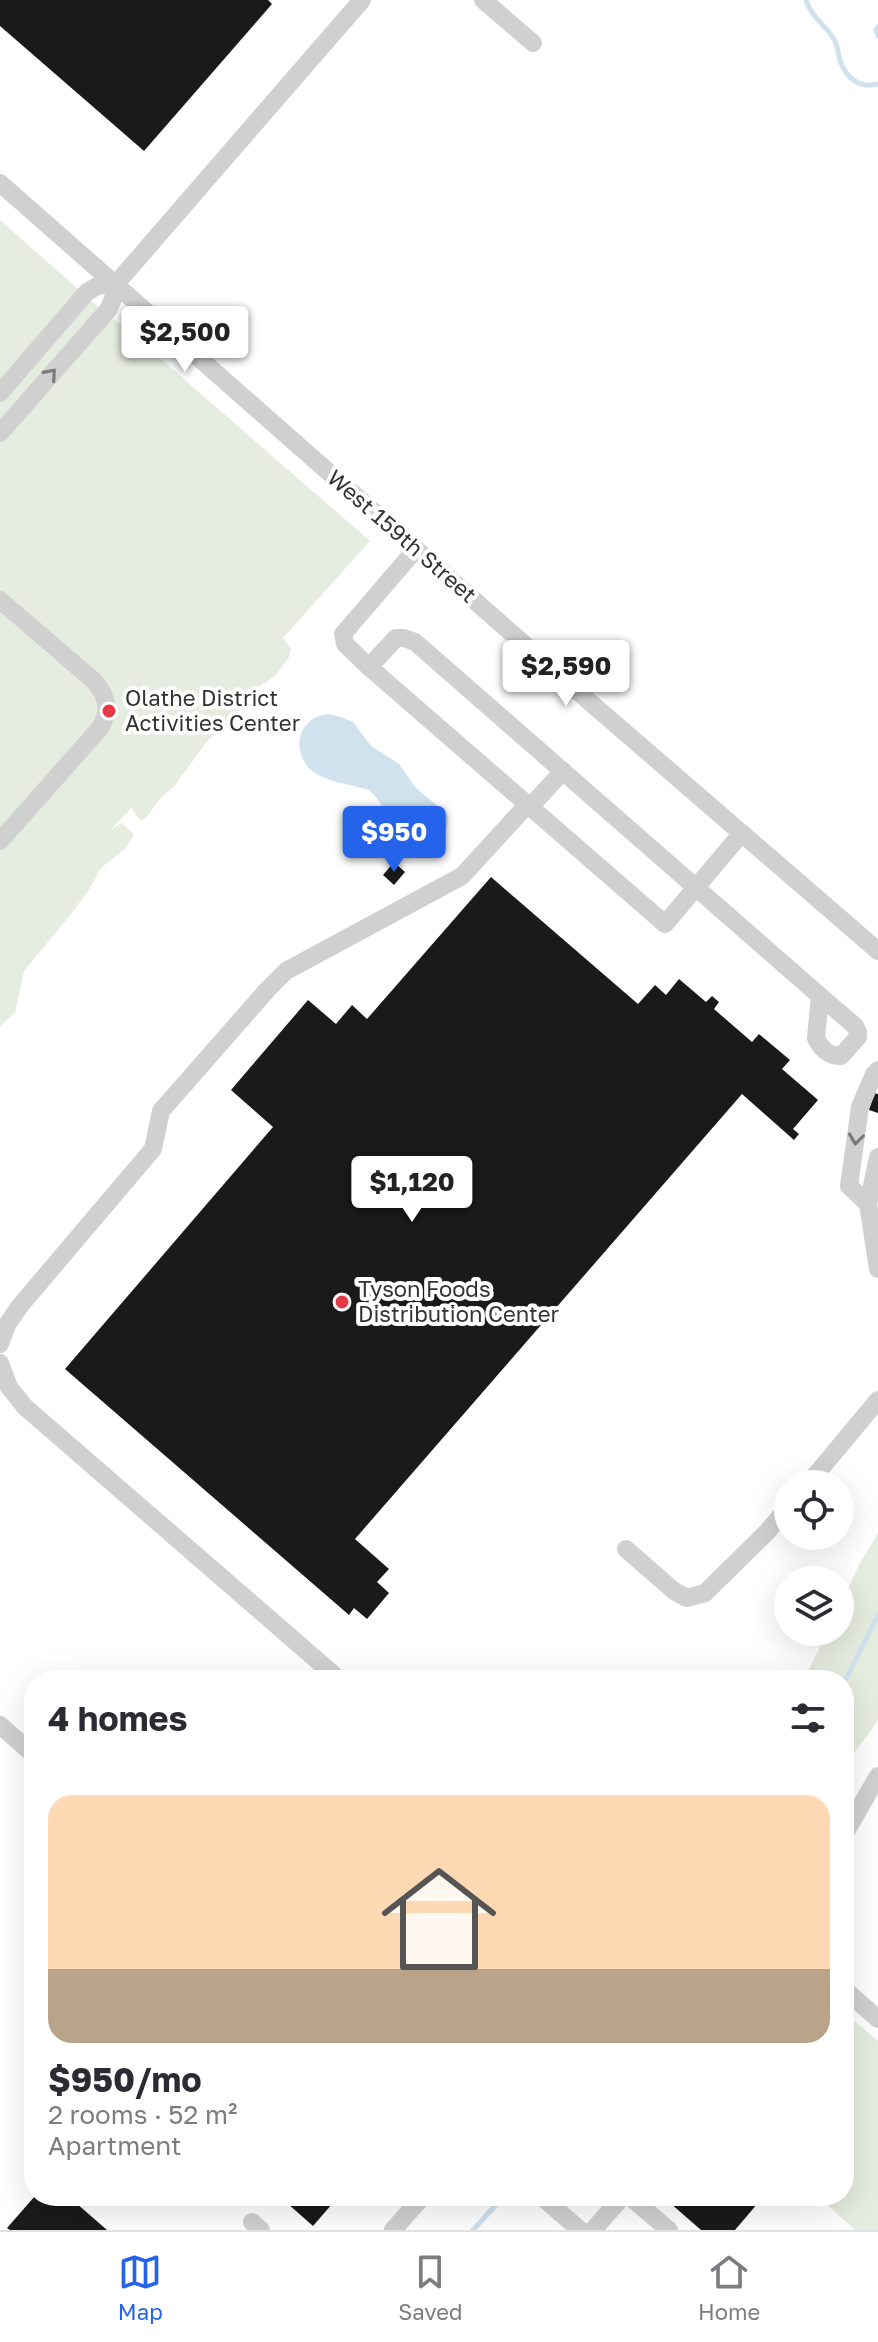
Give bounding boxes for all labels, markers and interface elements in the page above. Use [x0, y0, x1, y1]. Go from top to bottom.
pin: $2,500 [120, 306, 250, 374]
text: $2,500 [139, 316, 231, 347]
one-way arrow [42, 369, 56, 384]
street label: West 159th Street [322, 464, 482, 608]
pin: $2,590 [501, 640, 631, 708]
text: $2,590 [521, 650, 611, 681]
place label: Olathe District Activities Center [125, 684, 301, 736]
marker: Olathe District Activities Center [100, 702, 118, 720]
pin: $950 [347, 806, 441, 874]
text: $950 [361, 816, 427, 847]
one-way arrow [848, 1132, 865, 1146]
pin: $1,120 [347, 1156, 477, 1224]
text: $1,120 [369, 1166, 455, 1197]
place label: Tyson Foods Distribution Center [358, 1275, 560, 1327]
marker: Tyson Foods Distribution Center [333, 1293, 351, 1311]
map controls [774, 1470, 854, 1646]
button: locate [774, 1470, 854, 1550]
button: layers [774, 1566, 854, 1646]
icon: filters [786, 1696, 830, 1740]
text: 4 homes [48, 1698, 188, 1738]
icon: home [367, 1847, 511, 1991]
text: $950/mo [48, 2059, 202, 2099]
text: 2 rooms · 52 m² [48, 2099, 237, 2130]
text: Apartment [48, 2130, 181, 2161]
tab: Map [118, 2250, 163, 2325]
tab: Saved [398, 2250, 462, 2325]
tab: Home [698, 2250, 760, 2325]

